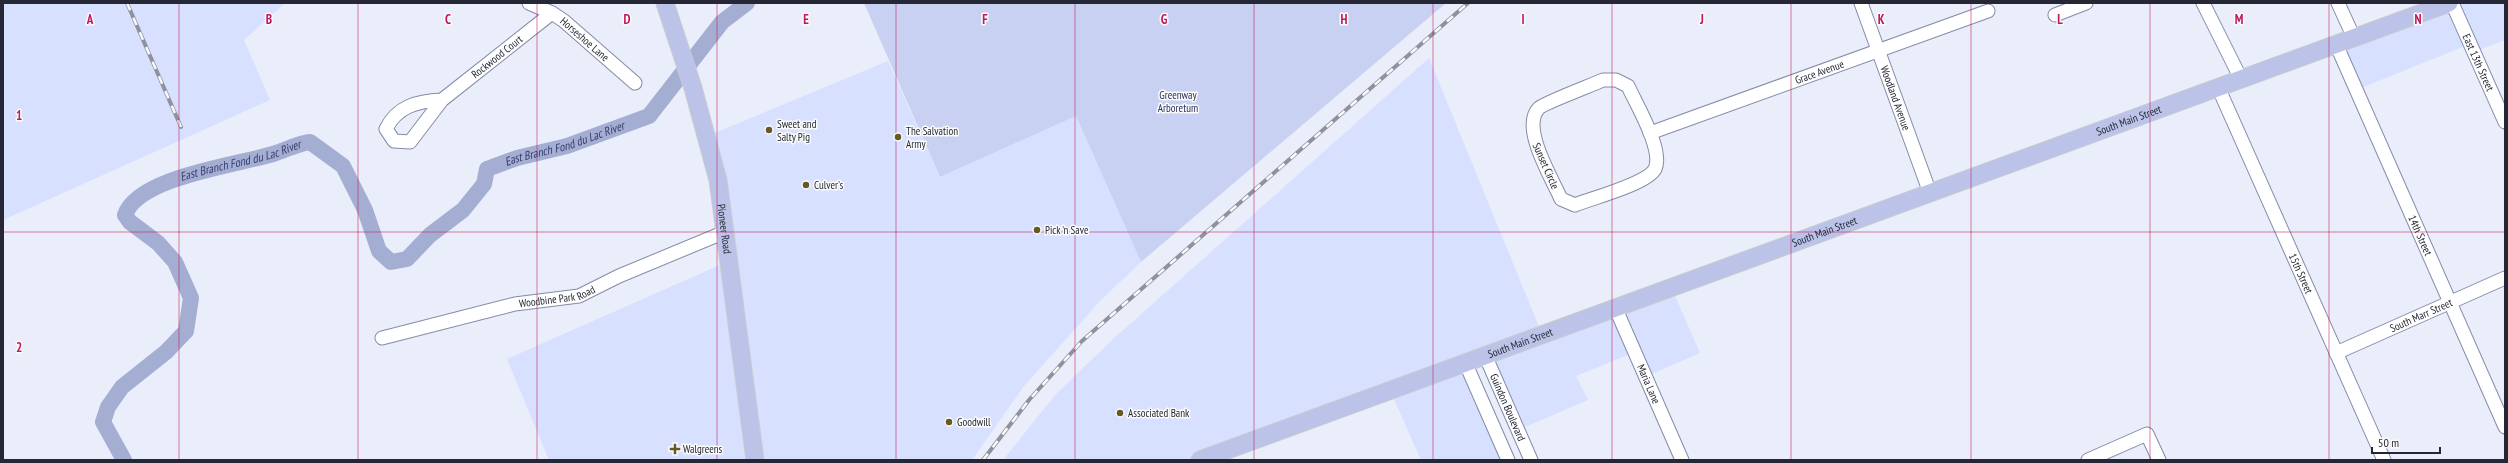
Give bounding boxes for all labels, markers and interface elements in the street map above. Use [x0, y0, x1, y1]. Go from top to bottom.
text: A [86, 11, 94, 28]
text: B [266, 11, 272, 28]
text: C [445, 11, 451, 28]
text: D [624, 11, 631, 28]
text: E [803, 11, 809, 28]
text: F [982, 11, 988, 28]
text: G [1161, 11, 1168, 28]
text: H [1341, 11, 1348, 28]
text: I [1521, 11, 1525, 28]
text: J [1699, 11, 1704, 28]
text: K [1878, 11, 1885, 28]
text: L [2057, 11, 2063, 28]
text: M [2235, 11, 2244, 28]
text: N [2414, 11, 2422, 28]
street label: Horseshoe Lane [557, 14, 612, 65]
street label: Rockwood Court [468, 32, 525, 81]
street label: East 13th Street [2460, 32, 2497, 93]
street label: Grace Avenue [1793, 56, 1846, 87]
street label: Woodland Avenue [1877, 64, 1914, 133]
park label: Greenway Arboretum [1158, 88, 1198, 115]
street label: South Main Street [2094, 102, 2163, 138]
text: 1 [16, 107, 22, 124]
water label: East Branch Fond du Lac River [502, 117, 628, 169]
place label: Sweet and Salty Pig [777, 117, 817, 144]
place label: The Salvation Army [906, 124, 958, 151]
marker: Sweet and Salty Pig [764, 125, 774, 135]
marker: The Salvation Army [893, 132, 903, 142]
water label: East Branch Fond du Lac River [178, 136, 304, 184]
street label: Sunset Circle [1530, 141, 1563, 192]
place label: Culver's [814, 178, 843, 192]
marker: Culver's [801, 180, 811, 190]
street label: Pioneer Road [714, 203, 735, 255]
street label: South Main Street [1790, 213, 1859, 250]
street label: 14th Street [2405, 213, 2435, 258]
place label: Pick 'n Save [1045, 223, 1089, 237]
marker: Pick 'n Save [1032, 225, 1042, 235]
street label: 15th Street [2286, 251, 2316, 296]
street label: Woodbine Park Road [518, 282, 598, 310]
street label: South Marr Street [2388, 295, 2455, 335]
street label: South Main Street [1486, 325, 1555, 361]
text: 2 [16, 339, 22, 356]
street label: Maria Lane [1634, 362, 1664, 406]
street label: Guindon Boulevard [1487, 371, 1529, 443]
place label: Associated Bank [1128, 406, 1190, 420]
marker: Associated Bank [1115, 408, 1125, 418]
place label: Goodwill [957, 415, 991, 429]
marker: Goodwill [944, 417, 954, 427]
scale bar [2372, 429, 2440, 455]
text: 50 m [2378, 435, 2399, 450]
place label: Walgreens [683, 442, 723, 456]
marker: Walgreens [670, 444, 680, 454]

